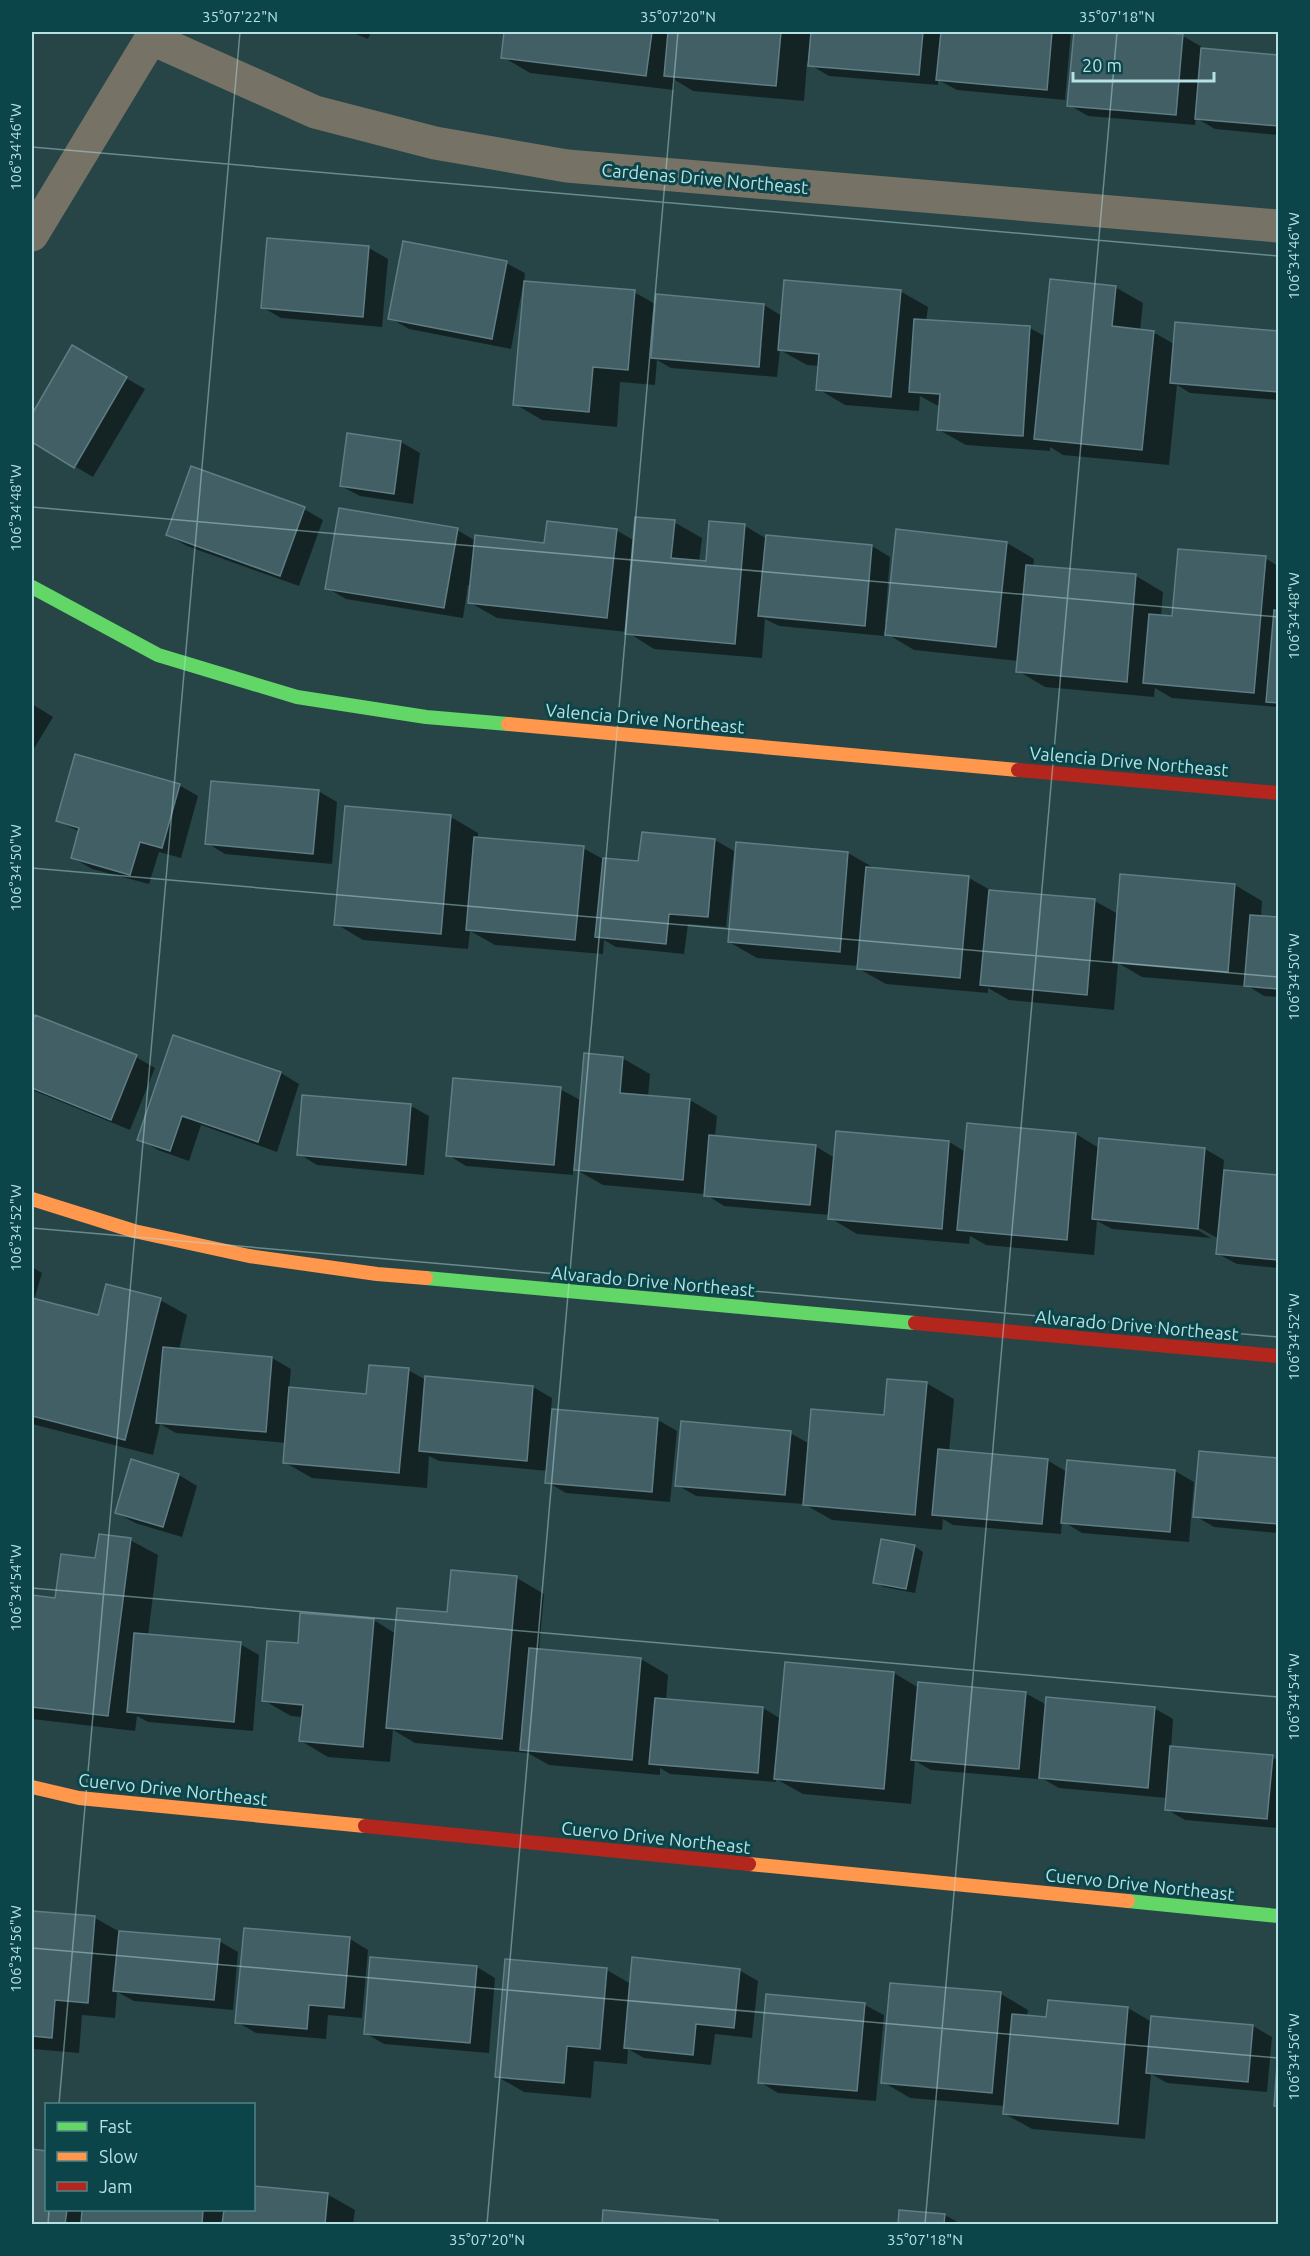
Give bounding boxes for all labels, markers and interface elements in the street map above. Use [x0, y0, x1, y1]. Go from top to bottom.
text: 35°07'22"N [202, 8, 278, 25]
text: 35°07'20"N [640, 8, 716, 25]
text: 35°07'18"N [1079, 8, 1155, 25]
scale bar [1073, 45, 1214, 83]
text: 20 m [1082, 55, 1122, 75]
text: 106°34'46"W [7, 103, 24, 191]
street label: Cardenas Drive Northeast [601, 159, 809, 197]
text: 106°34'46"W [1285, 212, 1302, 300]
text: 106°34'48"W [7, 464, 24, 552]
text: 106°34'48"W [1285, 572, 1302, 660]
street label: Valencia Drive Northeast [545, 699, 745, 737]
street label: Valencia Drive Northeast [1029, 742, 1229, 780]
text: 106°34'50"W [7, 824, 24, 912]
text: 106°34'50"W [1285, 933, 1302, 1021]
text: 106°34'52"W [7, 1184, 24, 1272]
street label: Alvarado Drive Northeast [551, 1262, 755, 1300]
text: 106°34'52"W [1285, 1293, 1302, 1381]
street label: Alvarado Drive Northeast [1035, 1306, 1239, 1344]
text: 106°34'54"W [7, 1544, 24, 1632]
text: 106°34'54"W [1285, 1653, 1302, 1741]
street label: Cuervo Drive Northeast [77, 1769, 269, 1809]
street label: Cuervo Drive Northeast [560, 1817, 752, 1857]
street label: Cuervo Drive Northeast [1044, 1864, 1236, 1904]
text: 106°34'56"W [7, 1905, 24, 1993]
text: 106°34'56"W [1285, 2013, 1302, 2101]
legend [45, 2103, 255, 2211]
text: Fast [99, 2116, 132, 2136]
text: Slow [99, 2146, 138, 2166]
text: Jam [99, 2176, 133, 2196]
text: 35°07'20"N [449, 2231, 525, 2248]
text: 35°07'18"N [887, 2231, 963, 2248]

